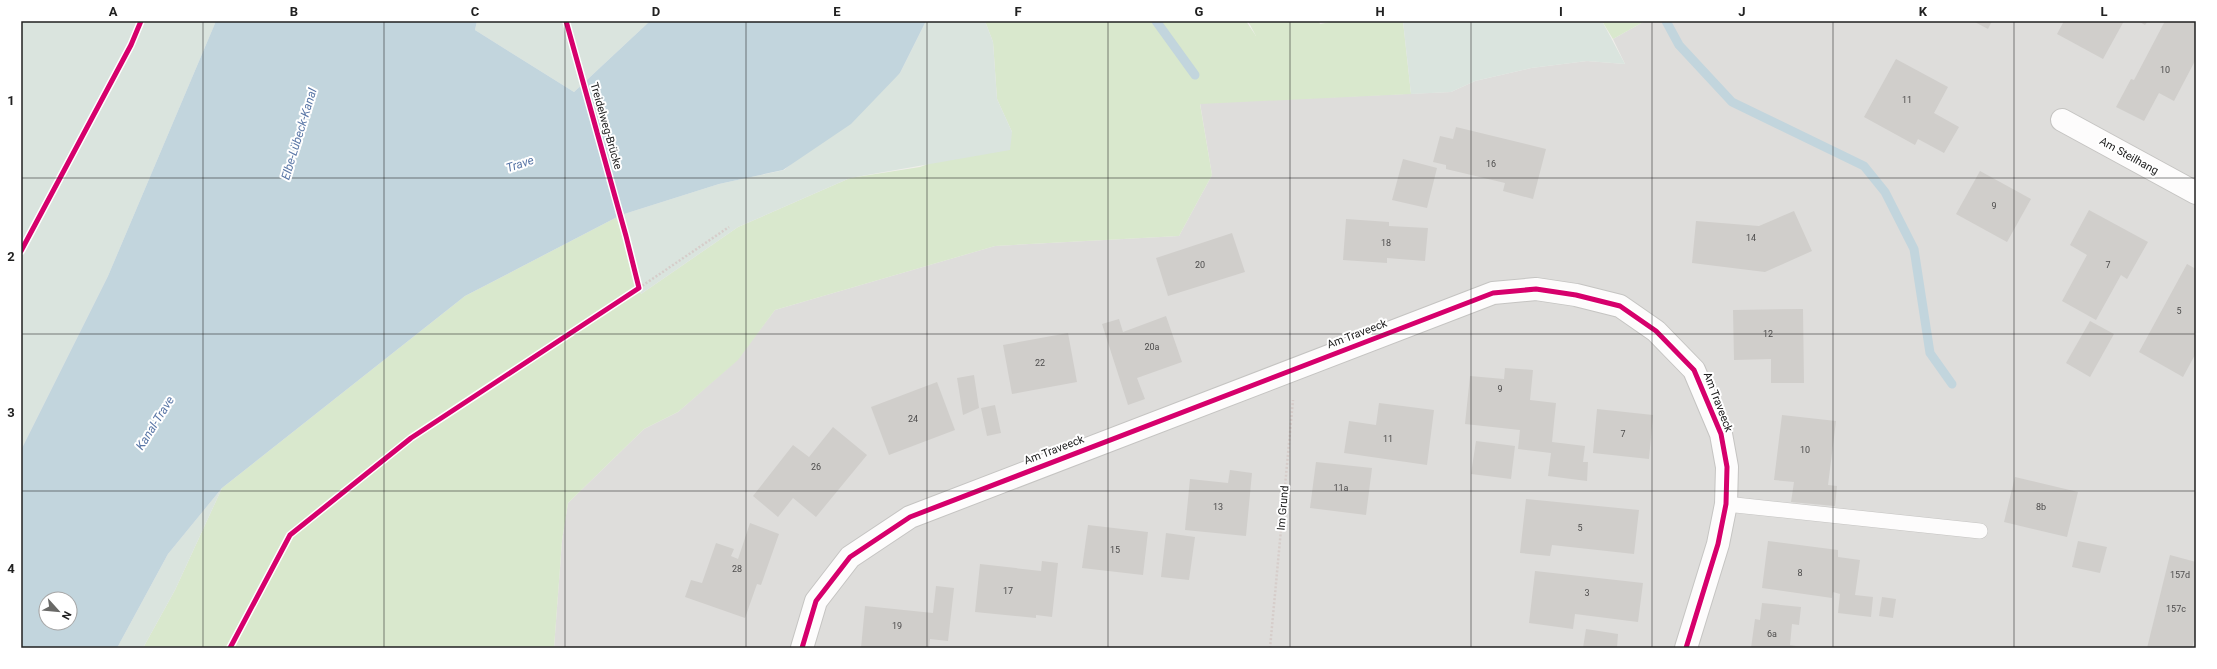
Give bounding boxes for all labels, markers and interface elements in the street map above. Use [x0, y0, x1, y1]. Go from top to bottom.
text: A [109, 4, 118, 19]
text: B [290, 4, 298, 19]
text: C [471, 4, 480, 19]
text: D [652, 4, 660, 19]
text: E [833, 4, 841, 19]
text: F [1014, 4, 1022, 19]
text: G [1195, 4, 1204, 19]
text: H [1375, 4, 1385, 19]
text: I [1559, 4, 1563, 19]
text: J [1738, 4, 1746, 19]
text: K [1919, 4, 1928, 19]
text: L [2100, 4, 2108, 19]
house number: 10 [2160, 65, 2170, 75]
street label: Treidelweg-Brücke [587, 81, 625, 171]
water label: Elbe-Lübeck-Kanal [278, 86, 320, 181]
text: 1 [7, 93, 15, 108]
house number: 11 [1902, 95, 1912, 105]
street label: Am Steilhang [2097, 135, 2161, 177]
water label: Trave [504, 153, 536, 175]
house number: 16 [1486, 159, 1496, 169]
house number: 9 [1991, 201, 1997, 211]
house number: 14 [1746, 233, 1756, 243]
house number: 18 [1381, 238, 1391, 248]
text: 2 [7, 249, 15, 264]
house number: 20 [1195, 260, 1205, 270]
house number: 7 [2105, 260, 2111, 270]
house number: 5 [2176, 306, 2182, 316]
street label: Am Traveeck [1325, 316, 1389, 351]
house number: 12 [1763, 329, 1773, 339]
house number: 20a [1144, 342, 1160, 352]
house number: 22 [1035, 358, 1045, 368]
street label: Am Traveeck [1701, 370, 1736, 434]
house number: 9 [1497, 384, 1503, 394]
water label: Kanal-Trave [133, 394, 177, 452]
text: 3 [7, 405, 15, 420]
house number: 24 [908, 414, 918, 424]
house number: 7 [1620, 429, 1626, 439]
street label: Am Traveeck [1022, 432, 1086, 467]
house number: 11 [1383, 434, 1393, 444]
house number: 10 [1800, 445, 1810, 455]
house number: 26 [811, 462, 821, 472]
house number: 11a [1333, 483, 1349, 493]
street label: Im Grund [1275, 485, 1291, 531]
house number: 13 [1213, 502, 1223, 512]
house number: 8b [2036, 502, 2046, 512]
house number: 5 [1577, 523, 1583, 533]
house number: 15 [1110, 545, 1120, 555]
text: 4 [7, 561, 15, 576]
house number: 28 [732, 564, 742, 574]
house number: 8 [1797, 568, 1803, 578]
house number: 157d [2170, 570, 2190, 580]
house number: 17 [1003, 586, 1013, 596]
house number: 3 [1584, 588, 1590, 598]
north arrow [38, 591, 78, 631]
house number: 157c [2166, 604, 2186, 614]
text: N [59, 609, 74, 622]
house number: 19 [892, 621, 902, 631]
house number: 6a [1767, 629, 1777, 639]

